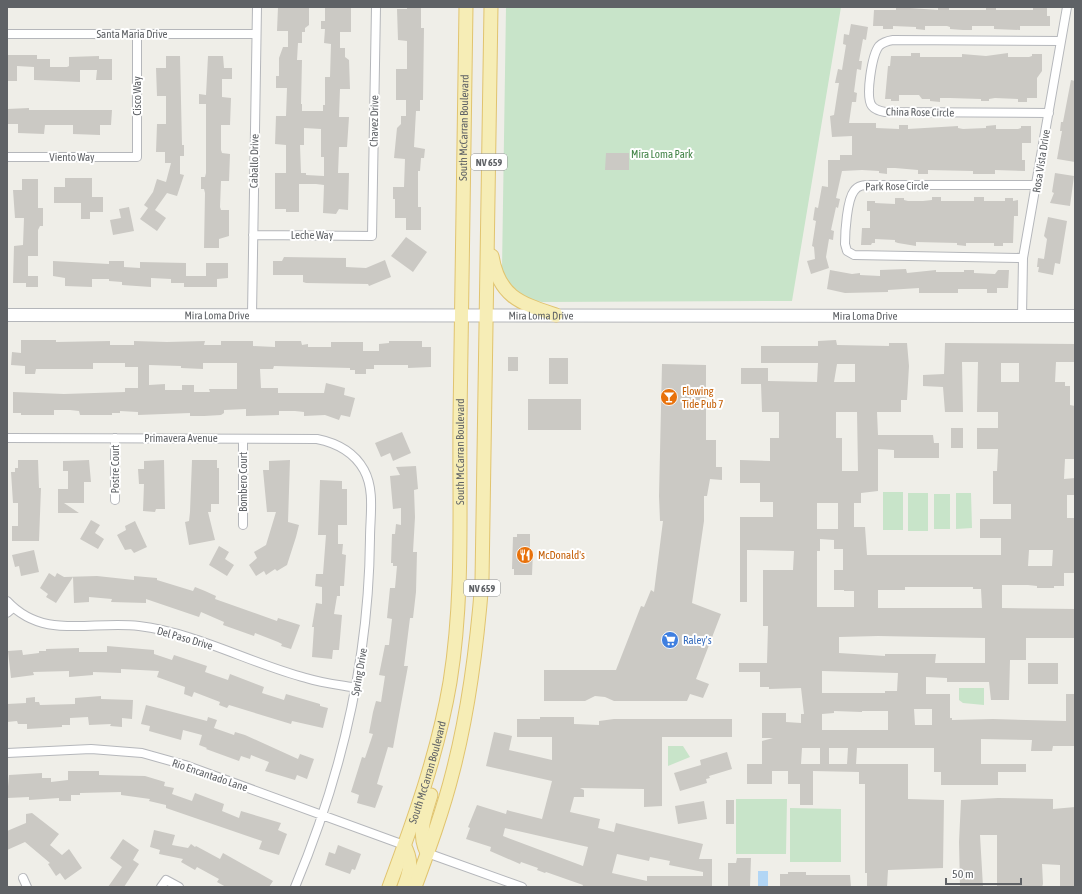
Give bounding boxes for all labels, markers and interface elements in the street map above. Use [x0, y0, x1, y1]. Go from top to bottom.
street label: Santa Maria Drive [96, 28, 168, 40]
street label: South McCarran Boulevard [457, 74, 471, 181]
street label: Cisco Way [131, 76, 143, 116]
street label: Chavez Drive [368, 95, 380, 147]
street label: China Rose Circle [886, 105, 954, 119]
street label: Rosa Vista Drive [1030, 128, 1052, 194]
street label: Caballo Drive [248, 134, 260, 188]
park label: Mira Loma Park [631, 148, 693, 160]
street label: Viento Way [49, 151, 95, 163]
road number: NV 659 [471, 154, 507, 170]
street label: Park Rose Circle [865, 179, 929, 193]
street label: Leche Way [291, 229, 334, 241]
street label: Mira Loma Drive [185, 309, 249, 321]
street label: Mira Loma Drive [509, 309, 573, 322]
street label: Mira Loma Drive [833, 310, 897, 322]
place label: Flowing Tide Pub 7 [682, 385, 723, 410]
bar icon: Flowing Tide Pub 7 [659, 387, 679, 407]
street label: South McCarran Boulevard [454, 398, 466, 505]
street label: Primavera Avenue [144, 432, 218, 444]
street label: Postre Court [109, 445, 121, 493]
street label: Bombero Court [237, 452, 249, 512]
restaurant icon: McDonald's [515, 545, 535, 565]
place label: McDonald's [538, 549, 585, 561]
road number: NV 659 [464, 580, 500, 596]
street label: Del Paso Drive [156, 624, 214, 652]
supermarket icon: Raley's [660, 630, 680, 650]
place label: Raley's [683, 634, 712, 646]
street label: Spring Drive [349, 647, 369, 697]
street label: South McCarran Boulevard [406, 720, 448, 825]
street label: Rio Encantado Lane [171, 756, 249, 794]
scale bar [946, 860, 1021, 886]
text: 50 m [952, 867, 974, 881]

